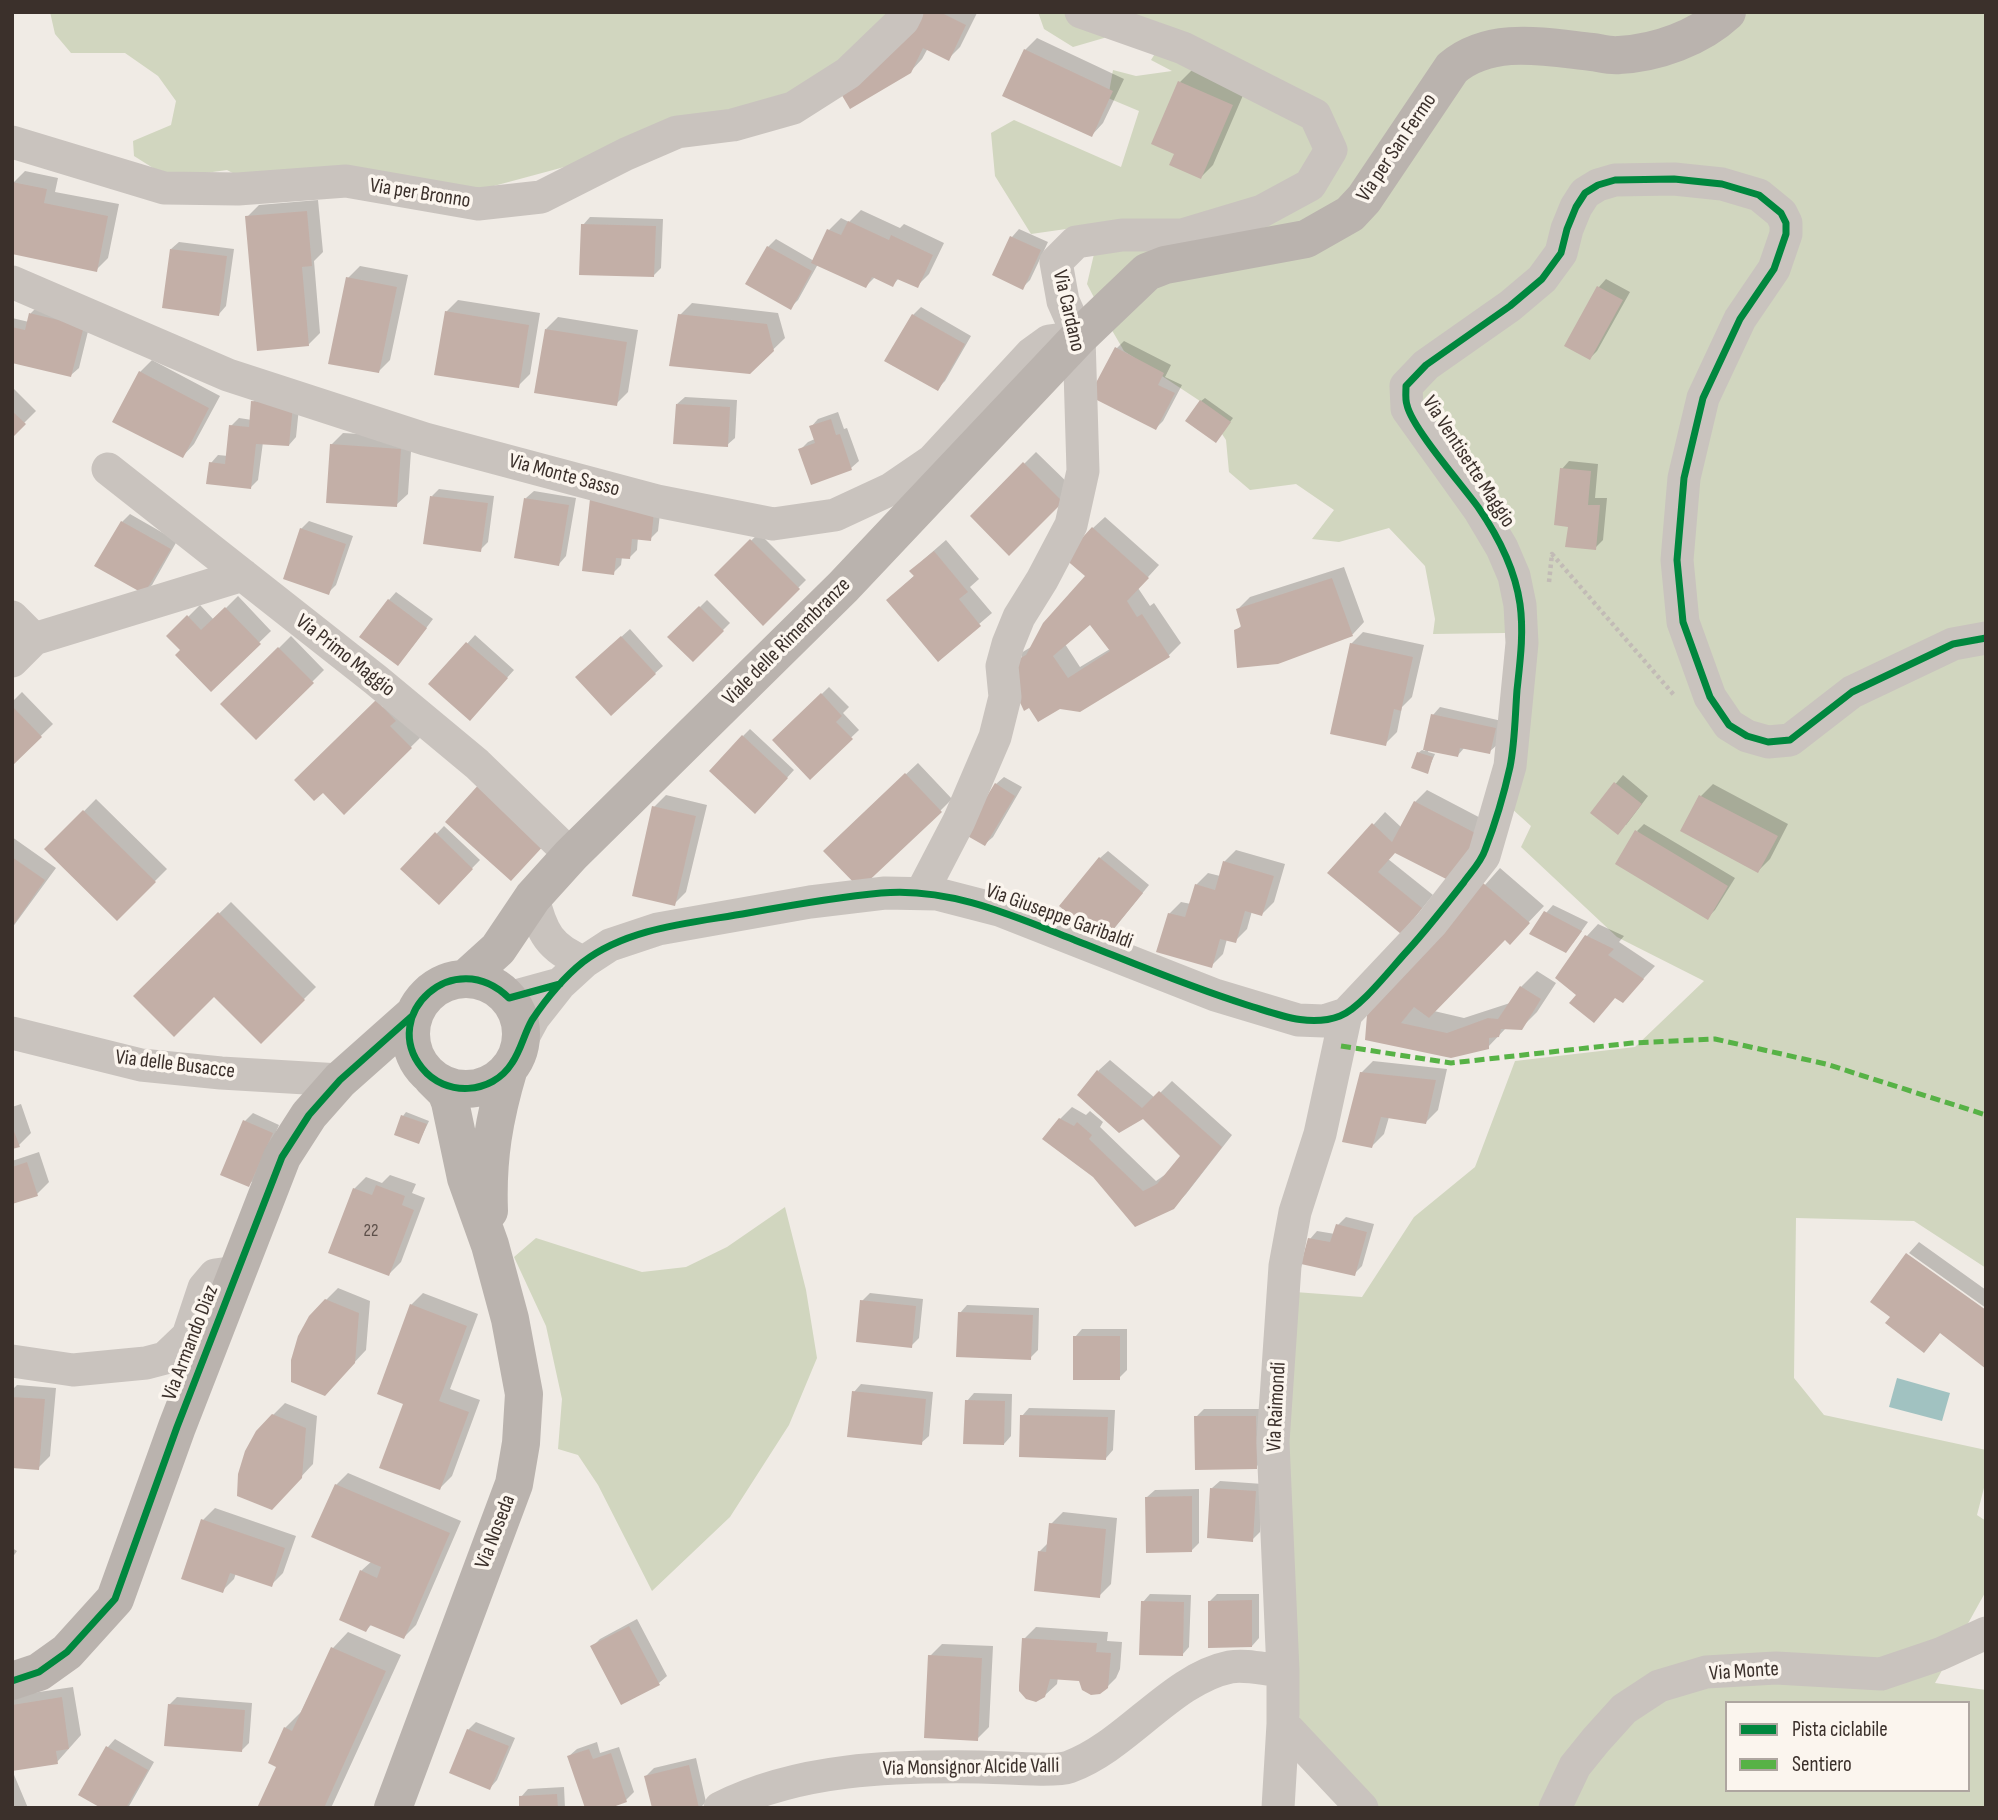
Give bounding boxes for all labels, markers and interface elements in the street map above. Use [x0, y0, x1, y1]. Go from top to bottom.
street label: Via per San Fermo [1352, 89, 1442, 207]
street label: Via per Bronno [368, 174, 472, 214]
street label: Via Cardano [1046, 268, 1090, 354]
street label: Via Ventisette Maggio [1416, 392, 1520, 532]
street label: Via Monte Sasso [506, 449, 622, 503]
street label: Viale delle Rimembranze [718, 573, 856, 711]
street label: Via Primo Maggio [290, 609, 400, 703]
street label: Via Giuseppe Garibaldi [982, 879, 1136, 955]
street label: Via delle Busacce [114, 1045, 236, 1085]
house number: 22 [364, 1220, 378, 1242]
street label: Via Armando Diaz [157, 1282, 225, 1404]
street label: Via Raimondi [1262, 1361, 1292, 1453]
street label: Via Noseda [470, 1492, 522, 1572]
street label: Via Monte [1708, 1657, 1780, 1687]
legend [1725, 1701, 1970, 1792]
text: Pista ciclabile [1792, 1717, 1888, 1742]
text: Sentiero [1792, 1752, 1852, 1777]
street label: Via Monsignor Alcide Valli [882, 1754, 1060, 1782]

